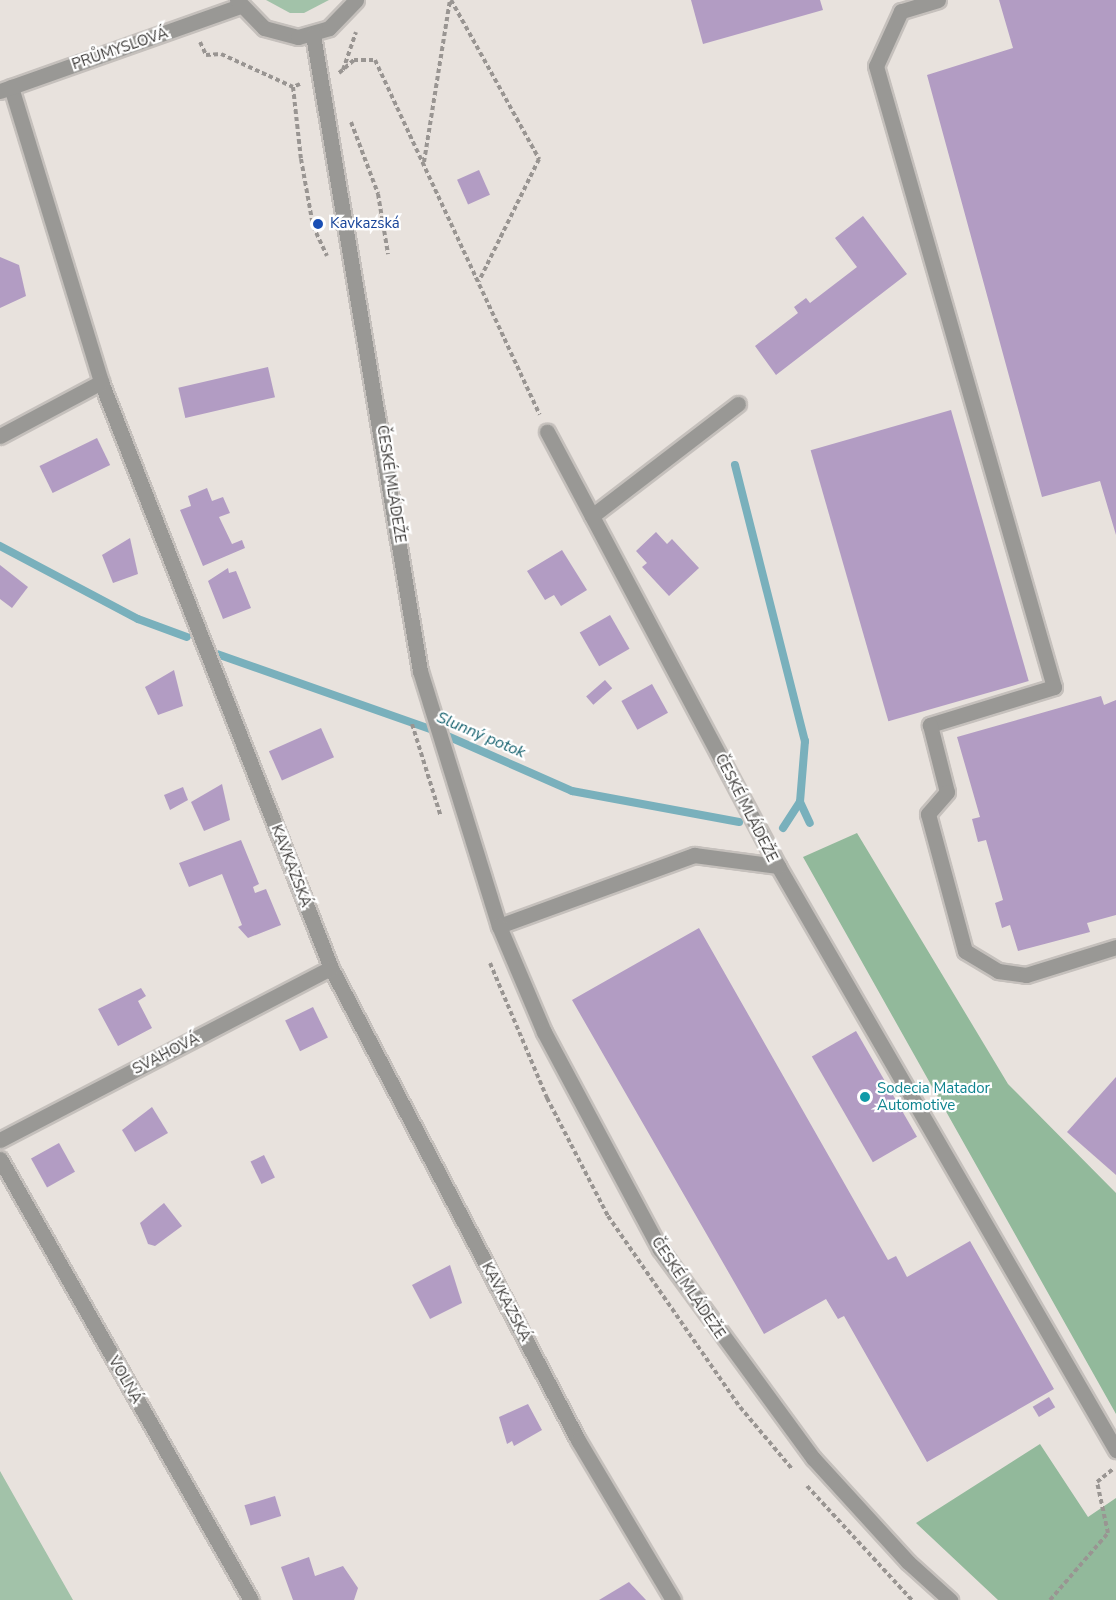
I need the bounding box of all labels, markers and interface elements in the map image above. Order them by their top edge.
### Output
street label: PRŮMYSLOVÁ [70,24,170,74]
place label: Kavkazská [330,215,400,233]
marker: Kavkazská [311,217,325,231]
street label: ČESKÉ MLÁDEŽE [373,424,409,544]
water label: Slunný potok [434,708,528,762]
street label: ČESKÉ MLÁDEŽE [711,751,781,865]
street label: KAVKAZSKÁ [267,822,315,910]
street label: SVAHOVÁ [130,1029,202,1079]
place label: Sodecia Matador Automotive [877,1079,990,1114]
marker: Sodecia Matador Automotive [858,1090,872,1104]
street label: ČESKÉ MLÁDEŽE [647,1234,729,1342]
street label: KAVKAZSKÁ [478,1259,534,1345]
street label: VOLNÁ [104,1353,146,1407]

